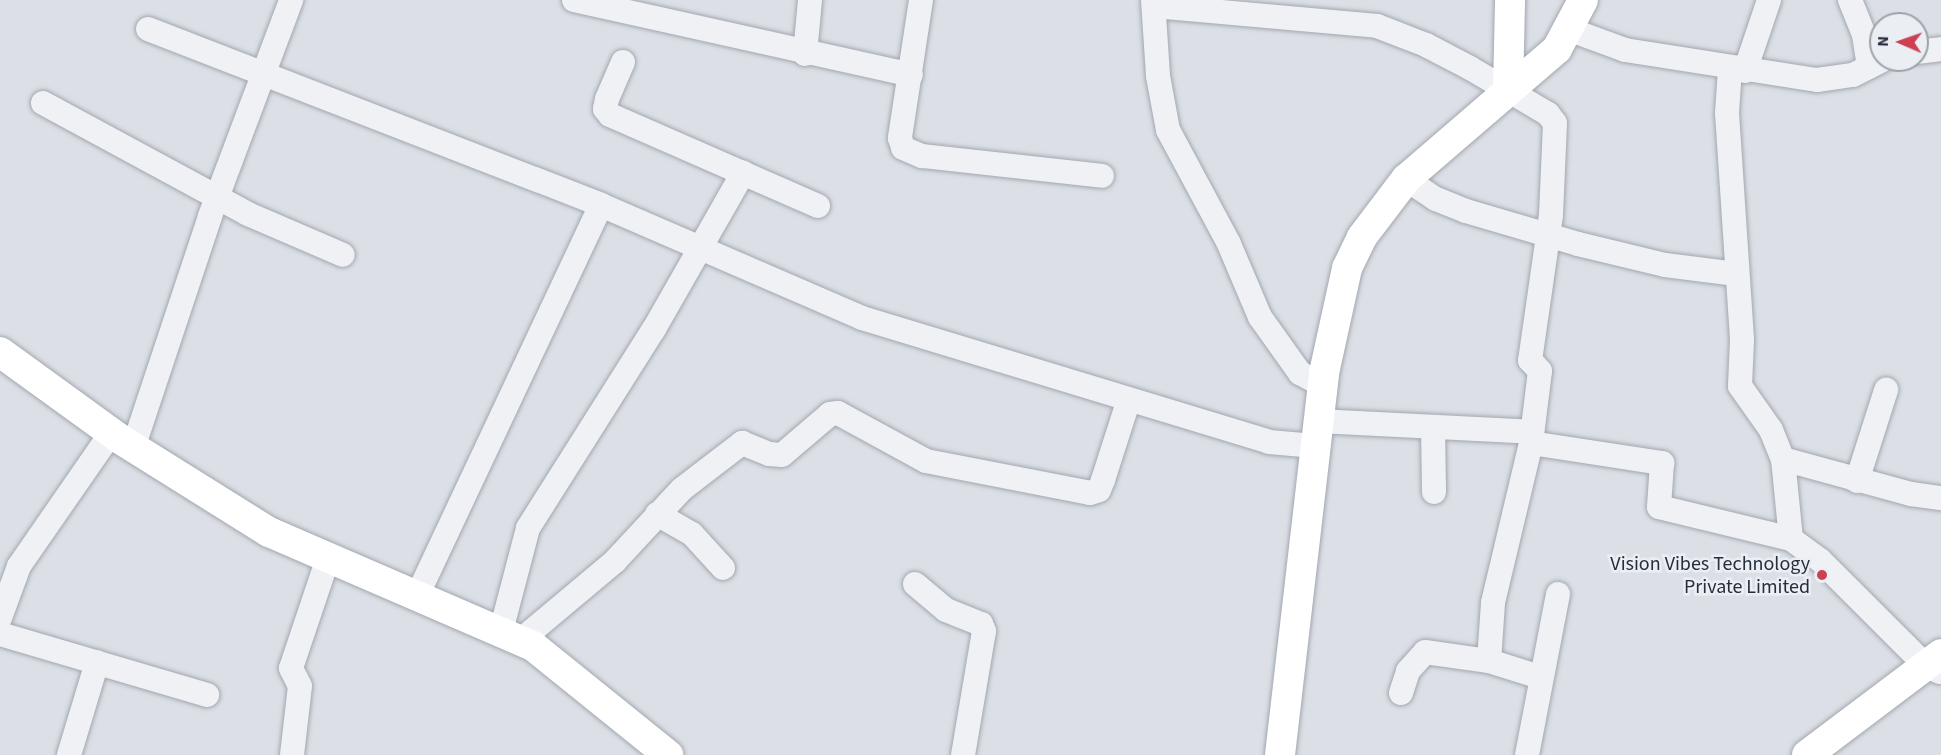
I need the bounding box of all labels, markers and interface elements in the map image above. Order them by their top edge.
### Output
north arrow [1869,12,1929,72]
text: N [1872,36,1894,47]
place label: Vision Vibes Technology Private Limited [1610,552,1810,599]
marker: Vision Vibes Technology Private Limited [1815,568,1829,582]

